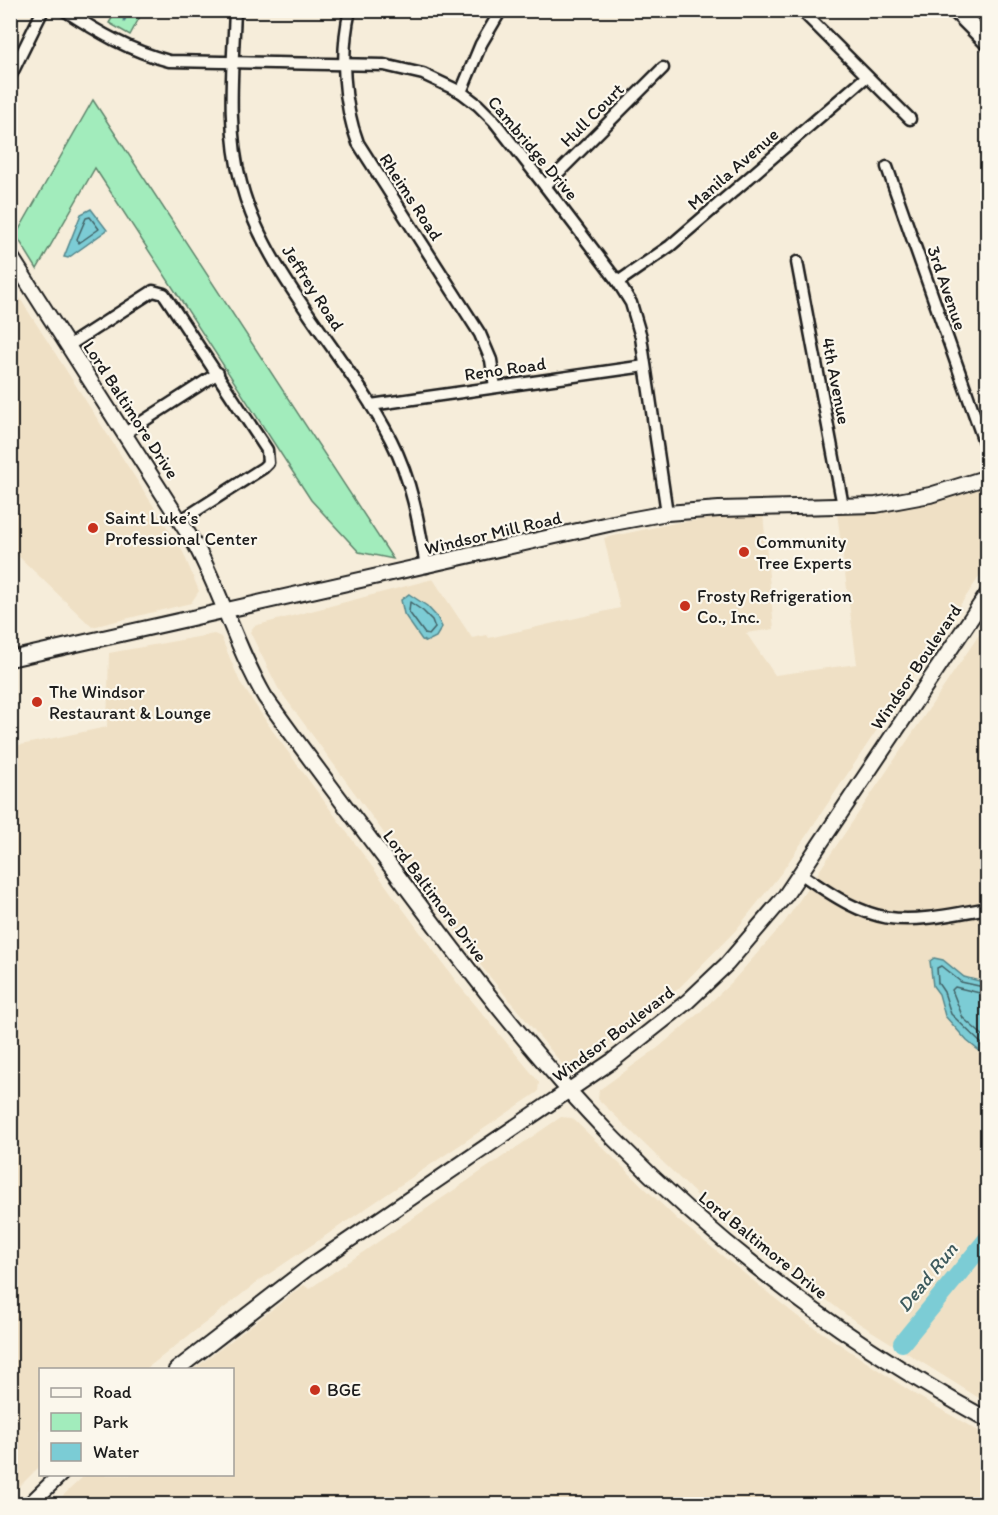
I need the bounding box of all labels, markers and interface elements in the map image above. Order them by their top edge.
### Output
street label: Hull Court [555,78,629,152]
street label: Cambridge Drive [483,91,583,205]
street label: Manila Avenue [683,123,783,215]
street label: Rheims Road [375,149,447,245]
street label: Jeffrey Road [277,241,349,335]
street label: 3rd Avenue [922,243,972,333]
street label: 4th Avenue [817,336,855,426]
street label: Lord Baltimore Drive [78,337,184,483]
street label: Reno Road [463,352,548,386]
street label: Windsor Mill Road [422,506,564,560]
place label: Saint Luke’s Professional Center [105,507,258,550]
marker: Saint Luke’s Professional Center [86,521,100,535]
place label: Community Tree Experts [756,531,852,574]
marker: Community Tree Experts [737,545,751,559]
place label: Frosty Refrigeration Co., Inc. [697,585,852,628]
marker: Frosty Refrigeration Co., Inc. [678,599,692,613]
street label: Windsor Boulevard [866,600,966,734]
place label: The Windsor Restaurant & Lounge [49,681,211,724]
marker: The Windsor Restaurant & Lounge [30,695,44,709]
street label: Lord Baltimore Drive [378,826,492,966]
street label: Windsor Boulevard [548,981,679,1087]
street label: Lord Baltimore Drive [694,1186,832,1304]
water label: Dead Run [892,1237,962,1317]
legend [39,1368,234,1476]
place label: BGE [327,1379,361,1401]
text: Road [93,1381,132,1403]
marker: BGE [308,1383,322,1397]
text: Park [93,1411,128,1433]
text: Water [93,1441,139,1463]

